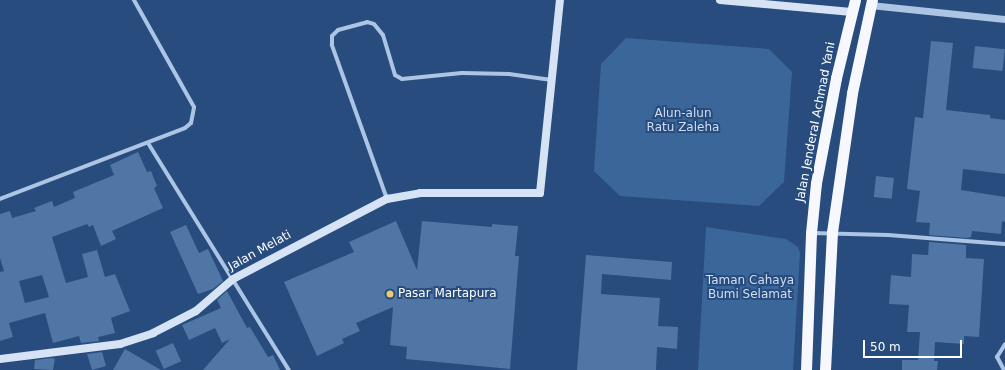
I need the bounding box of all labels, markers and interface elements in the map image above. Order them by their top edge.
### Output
street label: Jalan Jenderal Achmad Yani [793,41,839,203]
park label: Alun-alun Ratu Zaleha [647,107,719,135]
street label: Jalan Melati [226,228,294,274]
park label: Taman Cahaya Bumi Selamat [706,274,794,302]
place label: Pasar Martapura [398,287,497,301]
marker: Pasar Martapura [385,289,395,299]
scale bar [865,332,964,358]
text: 50 m [870,340,901,354]

